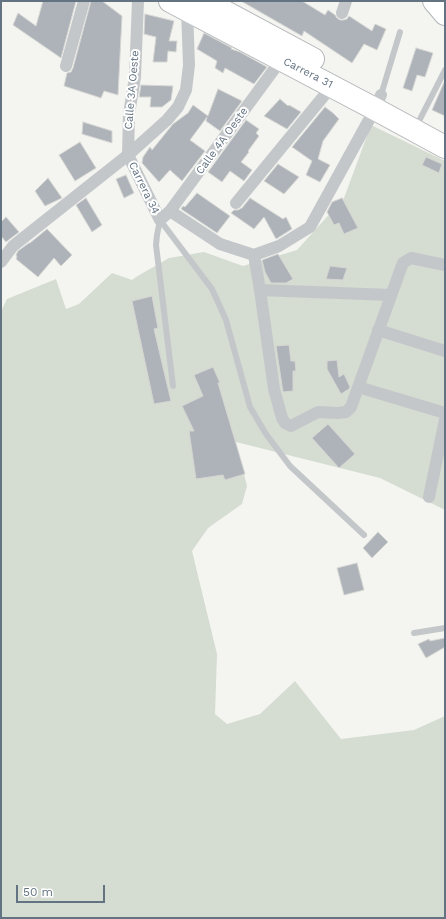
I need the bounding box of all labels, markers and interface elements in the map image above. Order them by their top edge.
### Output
street label: Calle 3A Oeste [122,50,142,130]
street label: Carrera 31 [281,55,335,91]
street label: Calle 4A Oeste [193,105,251,177]
street label: Carrera 34 [126,160,162,216]
scale bar [18,877,107,903]
text: 50 m [23,885,53,899]

